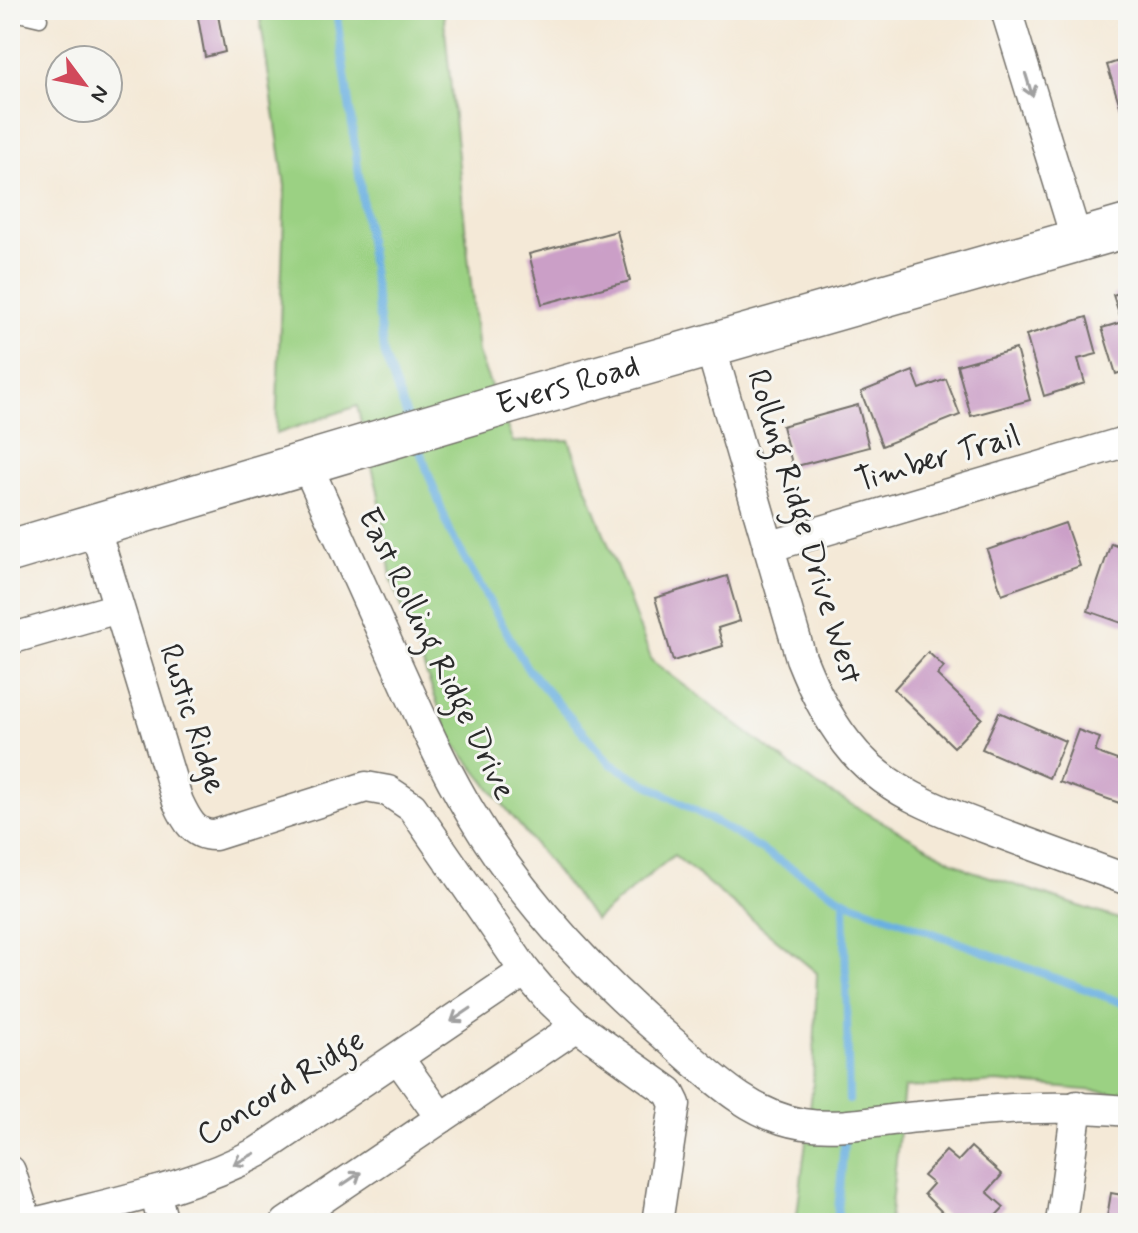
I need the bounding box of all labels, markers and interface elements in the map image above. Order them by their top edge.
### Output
north arrow [44,44,124,124]
one-way arrow [1022,71,1037,97]
text: N [84,80,115,107]
street label: Evers Road [492,346,644,426]
street label: Rolling Ridge Drive West [733,365,872,690]
street label: Timber Trail [851,415,1025,503]
street label: East Rolling Ridge Drive [344,501,525,808]
street label: Rustic Ridge [148,639,236,799]
one-way arrow [450,1007,472,1023]
street label: Concord Ridge [189,1020,375,1159]
one-way arrow [233,1152,257,1168]
one-way arrow [339,1171,361,1187]

